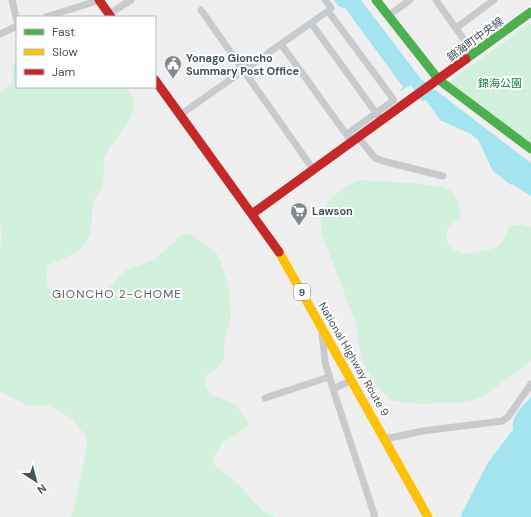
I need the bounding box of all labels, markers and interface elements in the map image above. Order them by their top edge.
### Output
street label: 錦海町中央線 [444,14,506,64]
legend [16,16,156,88]
text: Fast [52,24,75,40]
text: Slow [52,44,78,60]
place label: Yonago Gioncho Summary Post Office [186,51,300,78]
public building icon: Yonago Gioncho Summary Post Office [163,54,183,79]
text: Jam [52,64,75,80]
park label: 錦海公園 [478,76,522,90]
supermarket icon: Lawson [289,201,309,226]
place label: Lawson [312,204,353,218]
road number: 9 [294,284,310,300]
district label: GIONCHO 2-CHOME [52,286,182,302]
street label: National Highway Route 9 [316,299,392,419]
north arrow [16,461,56,501]
text: N [35,481,49,497]

